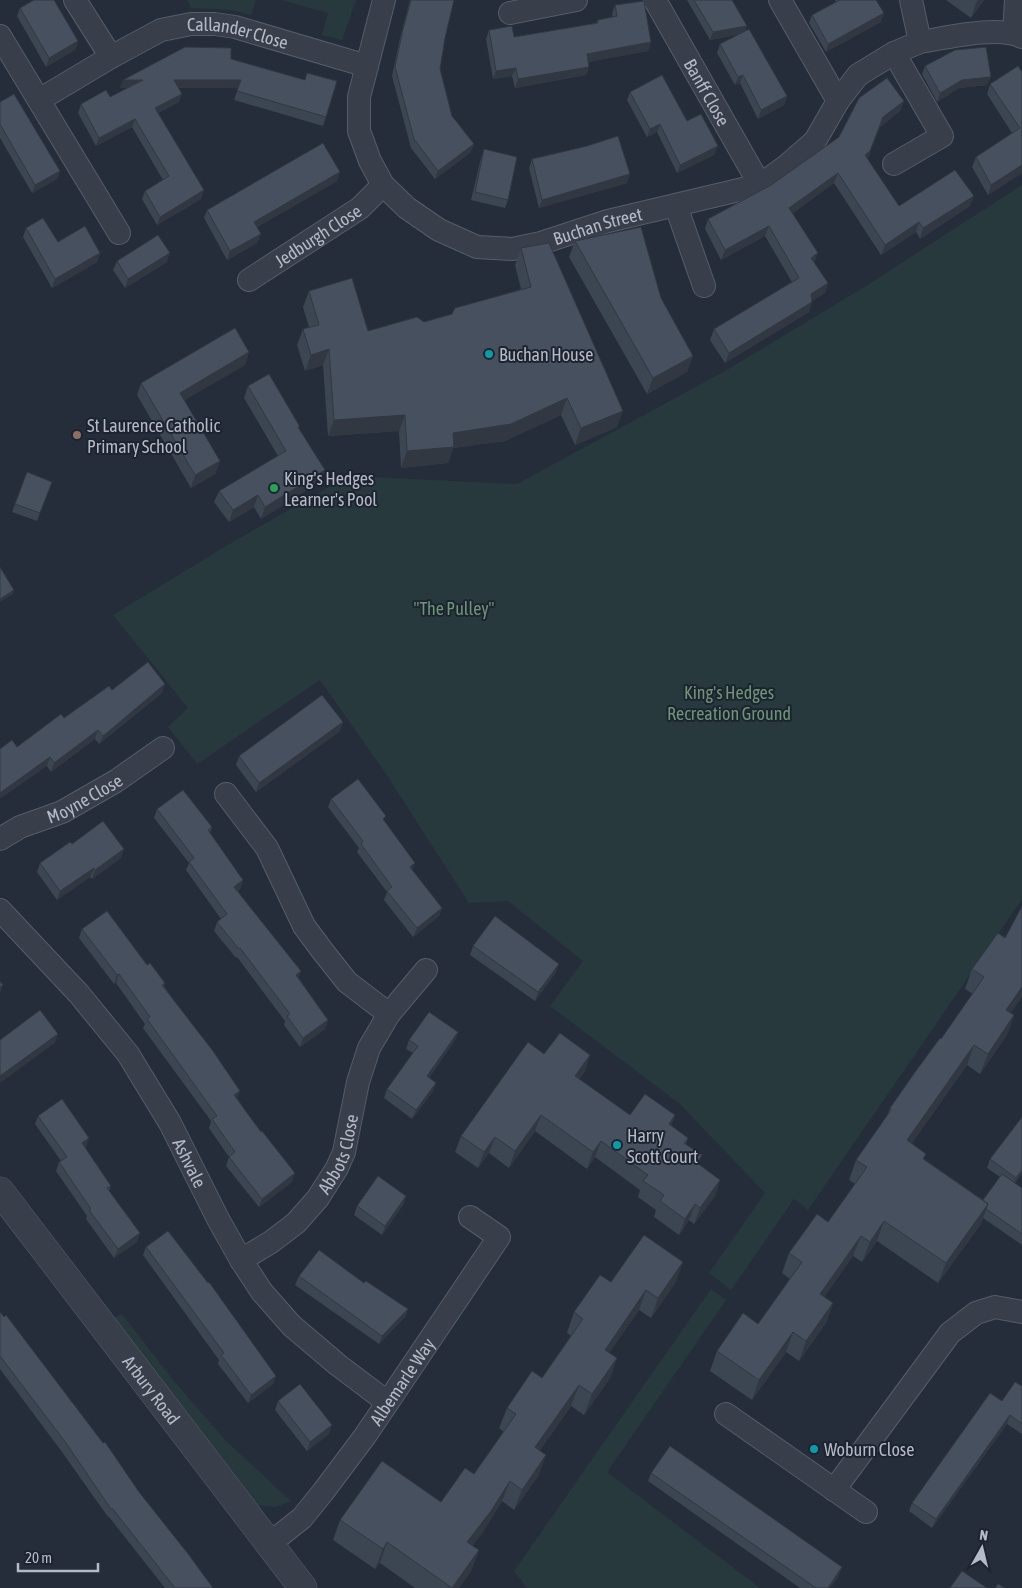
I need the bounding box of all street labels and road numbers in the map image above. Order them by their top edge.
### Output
street label: Callander Close [187,13,291,53]
street label: Banff Close [680,55,735,129]
street label: Jedburgh Close [271,200,365,271]
street label: Buchan Street [550,203,644,249]
street label: Moyne Close [44,769,126,827]
street label: Abbots Close [313,1112,362,1197]
street label: Ashvale [169,1135,211,1191]
street label: Albemarle Way [365,1334,439,1429]
street label: Arbury Road [119,1351,185,1428]

